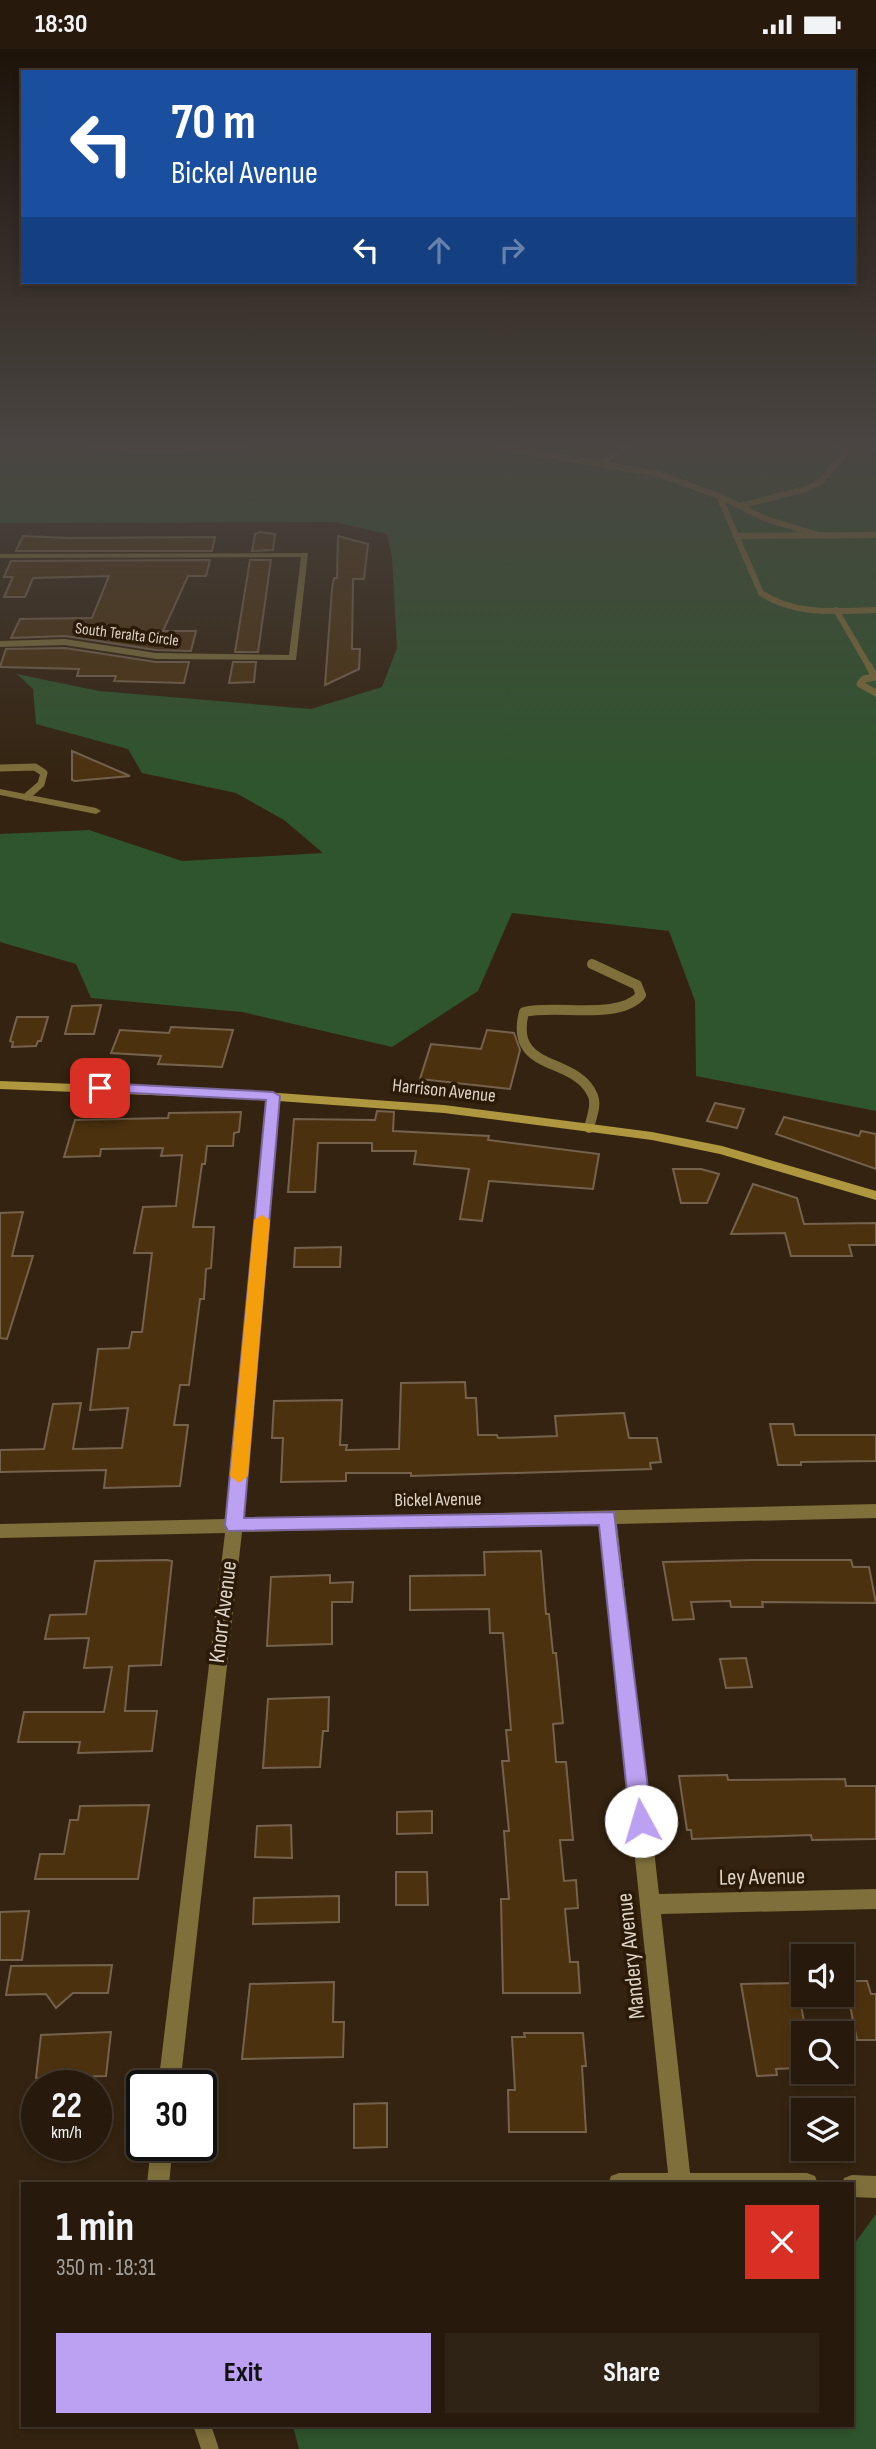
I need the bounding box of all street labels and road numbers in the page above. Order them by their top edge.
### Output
street label: South Teralta Circle [74,619,180,651]
street label: Harrison Avenue [391,1074,497,1108]
street label: Bickel Avenue [394,1488,482,1512]
street label: Knorr Avenue [203,1559,243,1665]
street label: Ley Avenue [719,1862,805,1892]
street label: Mandery Avenue [610,1892,652,2020]

